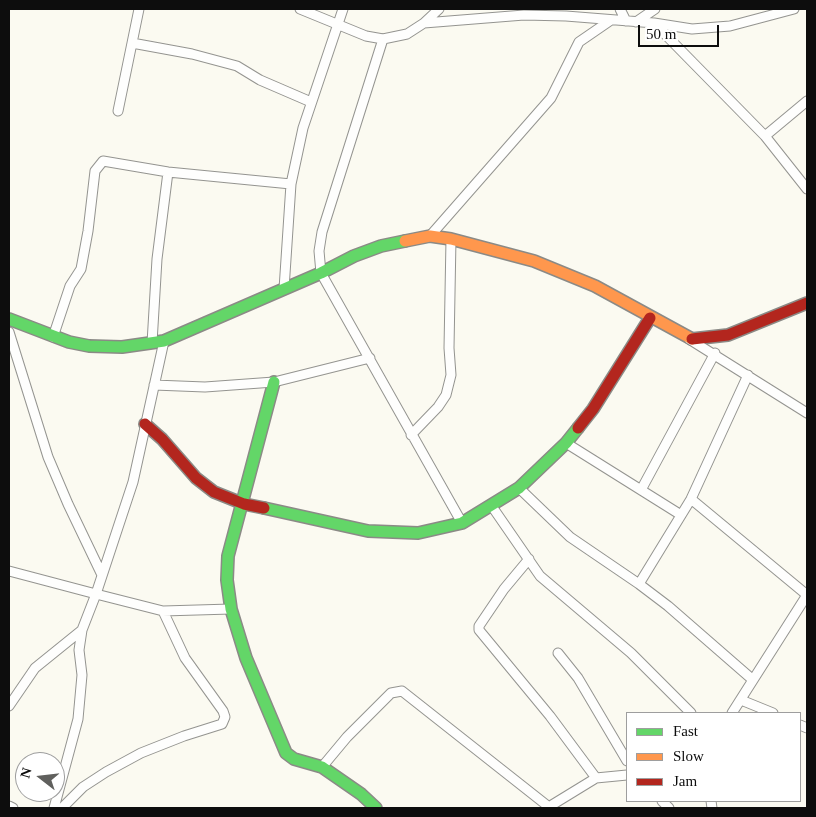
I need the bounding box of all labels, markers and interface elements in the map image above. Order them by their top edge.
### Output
scale bar [641,15,722,47]
text: 50 m [646,26,676,42]
legend [626,712,801,802]
text: Fast [673,723,698,739]
text: Slow [673,748,704,764]
north arrow [15,752,65,802]
text: N [17,766,35,780]
text: Jam [673,773,697,789]

